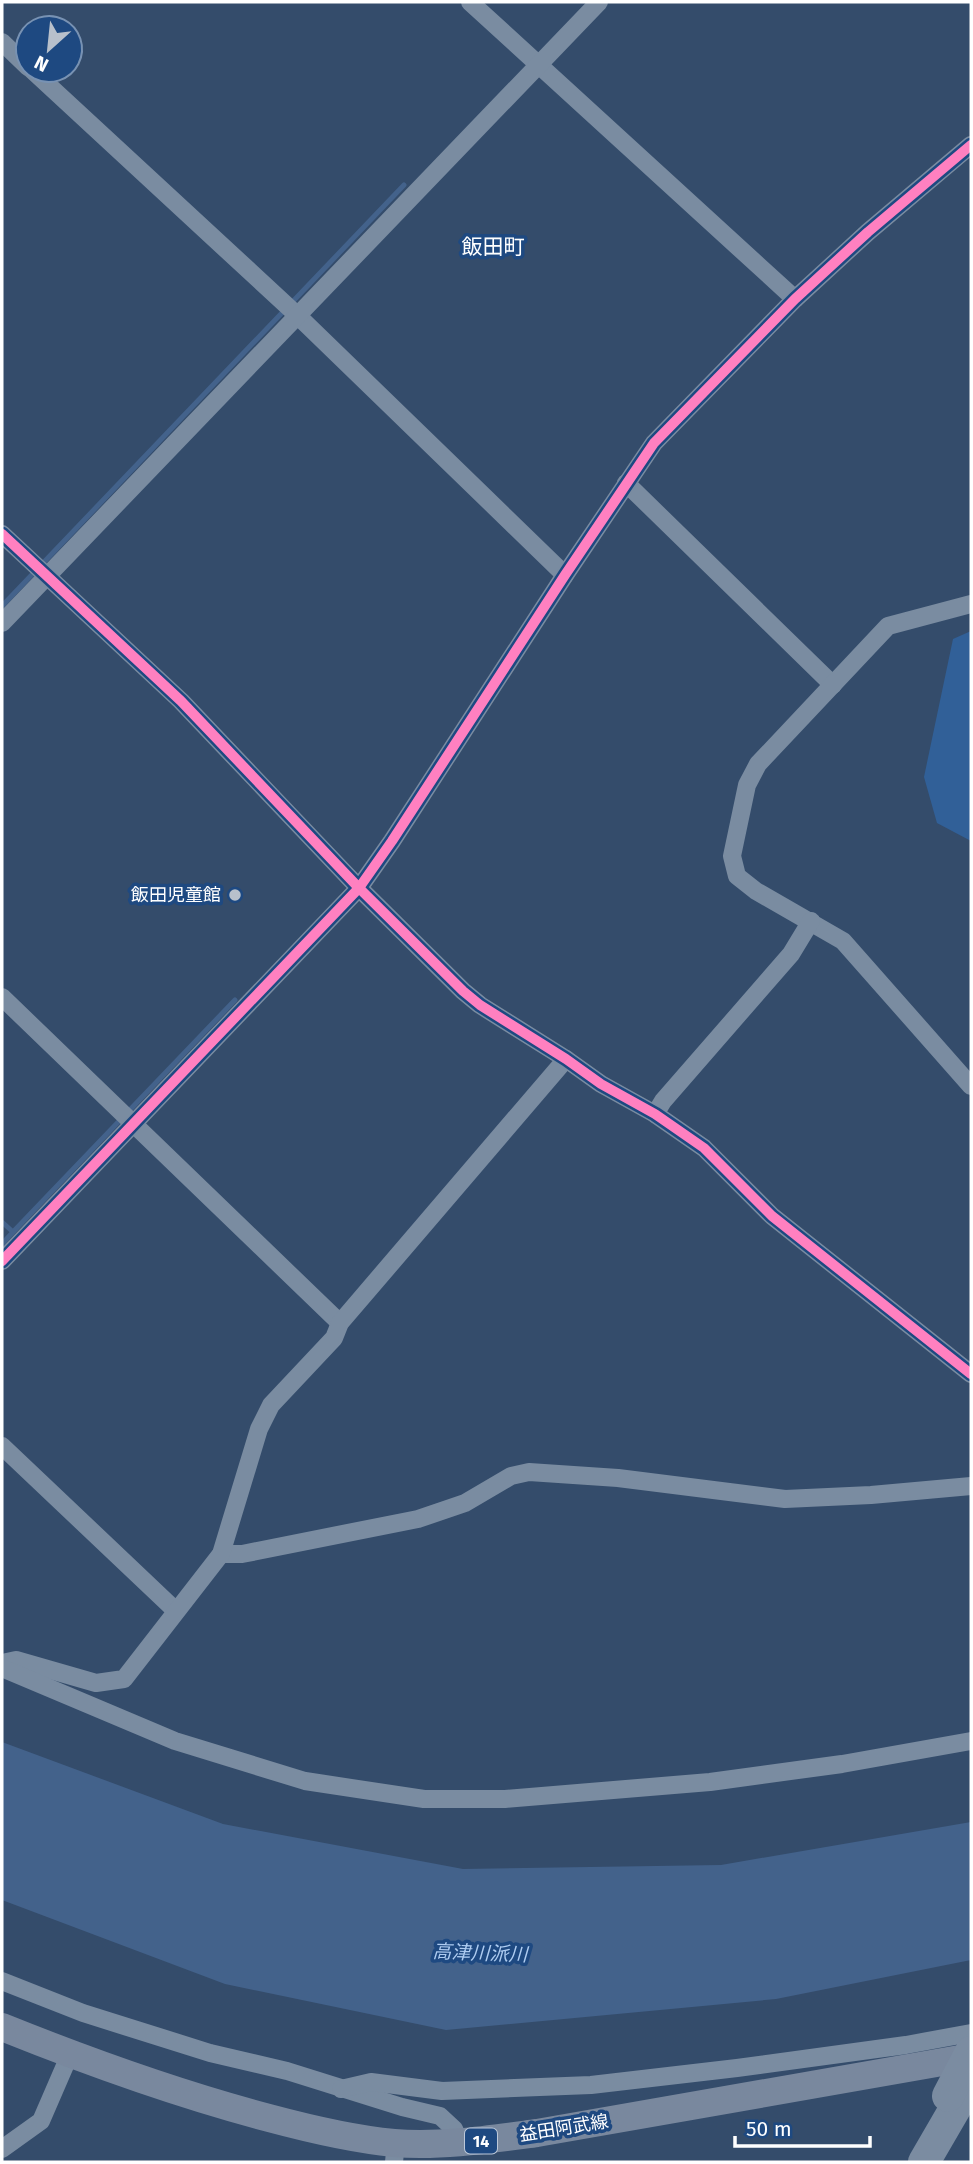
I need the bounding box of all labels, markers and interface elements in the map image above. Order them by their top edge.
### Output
north arrow [14,14,84,84]
text: N [31,51,52,77]
district label: 飯田町 [462,234,525,260]
place label: 飯田児童館 [131,884,221,906]
marker: 飯田児童館 [227,887,243,903]
water label: 高津川派川 [432,1940,530,1966]
scale bar [735,2104,870,2148]
street label: 益田阿武線 [518,2110,610,2146]
text: 50 m [746,2116,792,2142]
road number: 14 [465,2128,497,2154]

